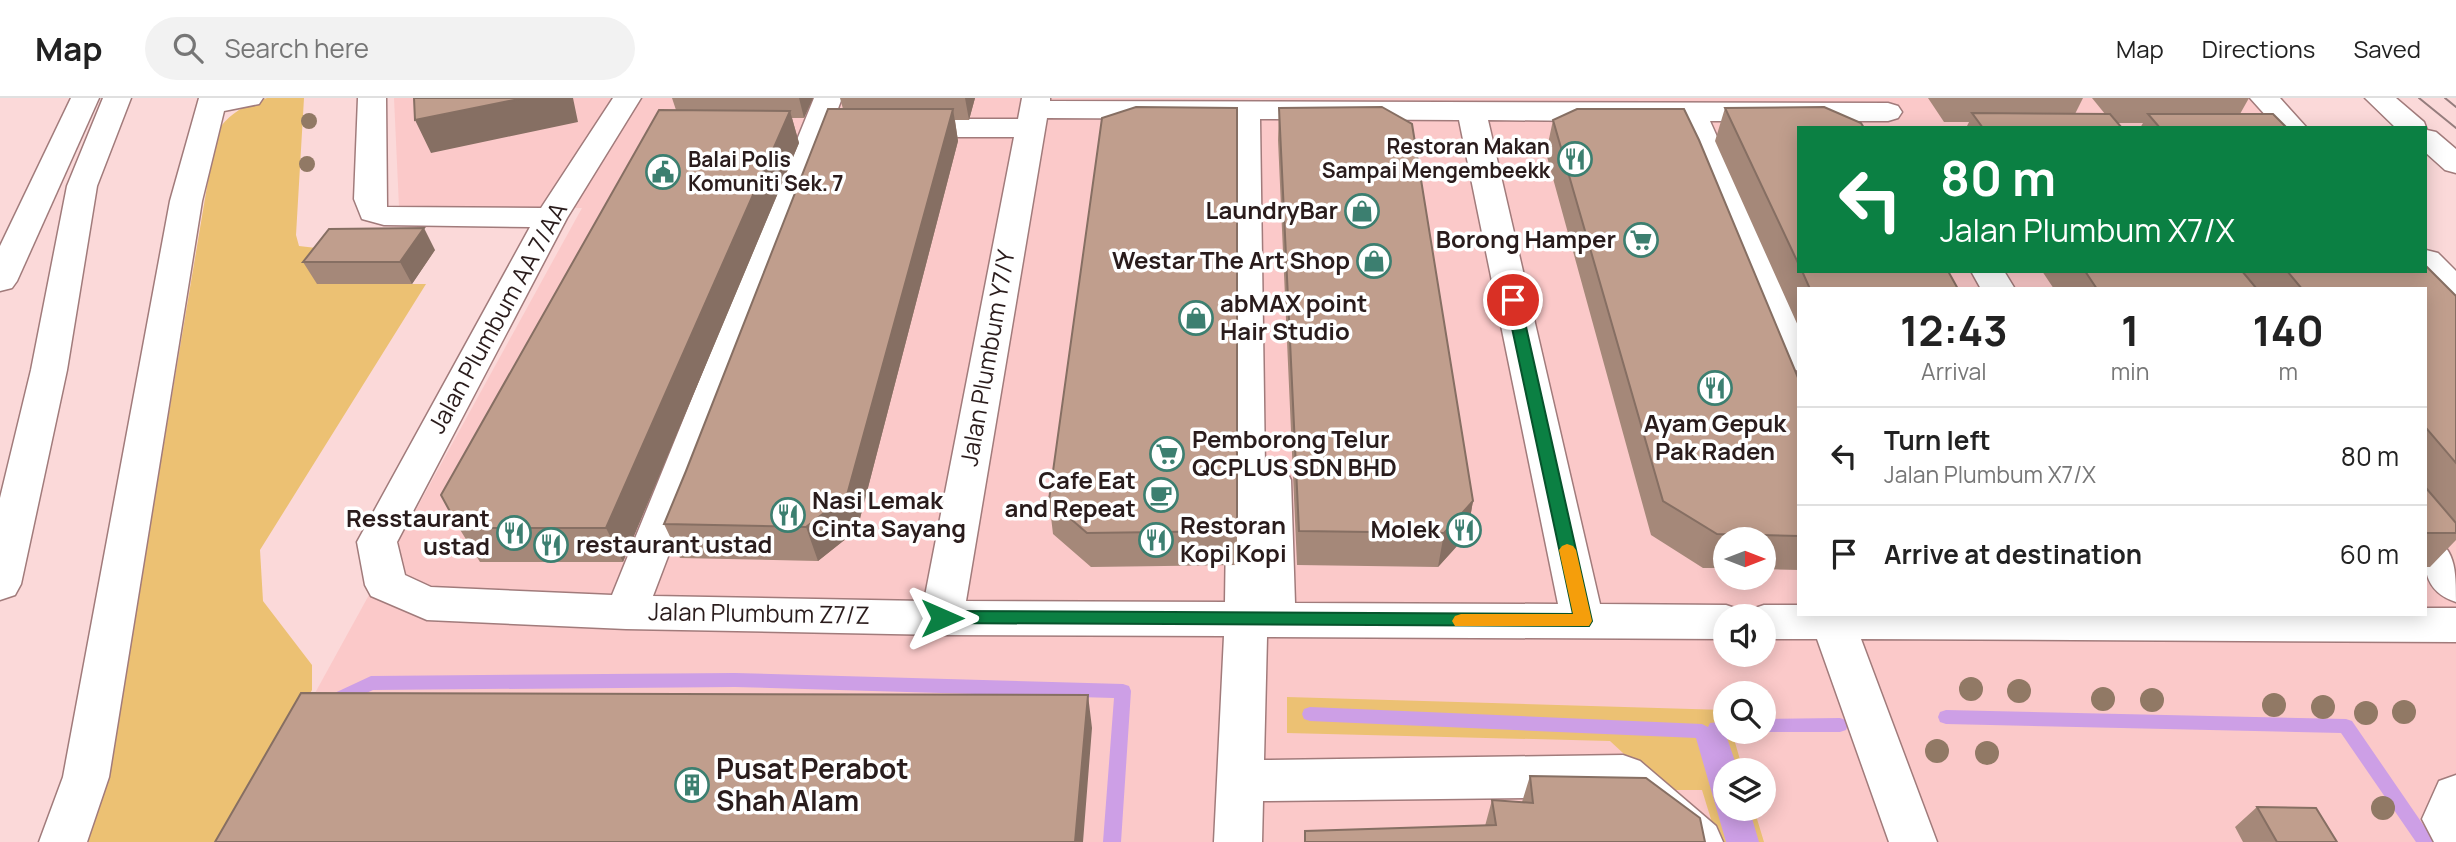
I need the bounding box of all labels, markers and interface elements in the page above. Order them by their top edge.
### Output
search box [145,17,635,80]
text: Map [35,26,103,71]
icon: search [169,29,207,67]
text: Search here [225,30,369,66]
text: Map [2116,32,2164,65]
text: Directions [2202,32,2315,65]
text: Saved [2353,32,2421,65]
place label: Restoran Makan Sampai Mengembeekk [1322,132,1551,184]
restaurant icon: Restoran Makan Sampai Mengembeekk [1556,140,1594,178]
text: 80 m [1940,144,2056,211]
place label: Balai Polis Komuniti Sek. 7 [688,145,843,197]
public building icon: Balai Polis Komuniti Sek. 7 [644,153,682,191]
icon: left [1825,154,1916,245]
shop icon: LaundryBar [1343,192,1381,230]
place label: LaundryBar [1206,193,1338,226]
street label: Jalan Plumbum AA 7/AA [419,196,574,439]
text: Jalan Plumbum X7/X [1940,208,2235,252]
supermarket icon: Borong Hamper [1622,221,1660,259]
place label: Borong Hamper [1436,222,1616,255]
shop icon: Westar The Art Shop [1355,242,1393,280]
place label: Westar The Art Shop [1112,243,1350,276]
street label: Jalan Plumbum Y7/Y [951,246,1022,468]
pin [1483,270,1543,330]
icon: arrive [1494,281,1532,319]
place label: abMAX point Hair Studio [1220,286,1368,347]
shop icon: abMAX point Hair Studio [1177,299,1215,337]
text: 12:43 [1900,301,2008,359]
text: 1 [2121,301,2139,359]
text: 140 [2252,301,2324,359]
text: Arrival [1921,355,1987,387]
text: min [2111,355,2149,387]
text: m [2278,355,2298,387]
restaurant icon: Ayam Gepuk Pak Raden [1696,369,1734,407]
place label: Ayam Gepuk Pak Raden [1644,406,1787,467]
place label: Pemborong Telur QCPLUS SDN BHD [1192,422,1397,483]
text: Turn left [1884,422,1991,458]
supermarket icon: Pemborong Telur QCPLUS SDN BHD [1148,435,1186,473]
icon: left [1825,437,1863,475]
text: 80 m [2341,438,2399,474]
text: Jalan Plumbum X7/X [1884,458,2096,490]
place label: Cafe Eat and Repeat [1005,463,1136,524]
cafe icon: Cafe Eat and Repeat [1142,476,1180,514]
place label: Nasi Lemak Cinta Sayang [812,483,966,544]
restaurant icon: Nasi Lemak Cinta Sayang [769,496,807,534]
place label: Resstaurant ustad [346,501,490,562]
place label: Restoran Kopi Kopi [1180,508,1287,569]
restaurant icon: Molek [1445,511,1483,549]
place label: Molek [1371,512,1441,545]
restaurant icon: Resstaurant ustad [495,514,533,552]
restaurant icon: Restoran Kopi Kopi [1137,521,1175,559]
restaurant icon: restaurant ustad [532,526,570,564]
place label: restaurant ustad [576,527,772,560]
north arrow [1713,527,1776,590]
map controls [1713,527,1776,821]
icon: arrive [1825,535,1863,573]
text: Arrive at destination [1884,536,2142,572]
text: 60 m [2340,536,2399,572]
position arrow [905,581,979,655]
street label: Jalan Plumbum Z7/Z [648,594,870,631]
button: sound [1713,604,1776,667]
button: search [1713,681,1776,744]
place label: Pusat Perabot Shah Alam [716,749,909,819]
button: layers [1713,758,1776,821]
building icon: Pusat Perabot Shah Alam [673,766,711,804]

